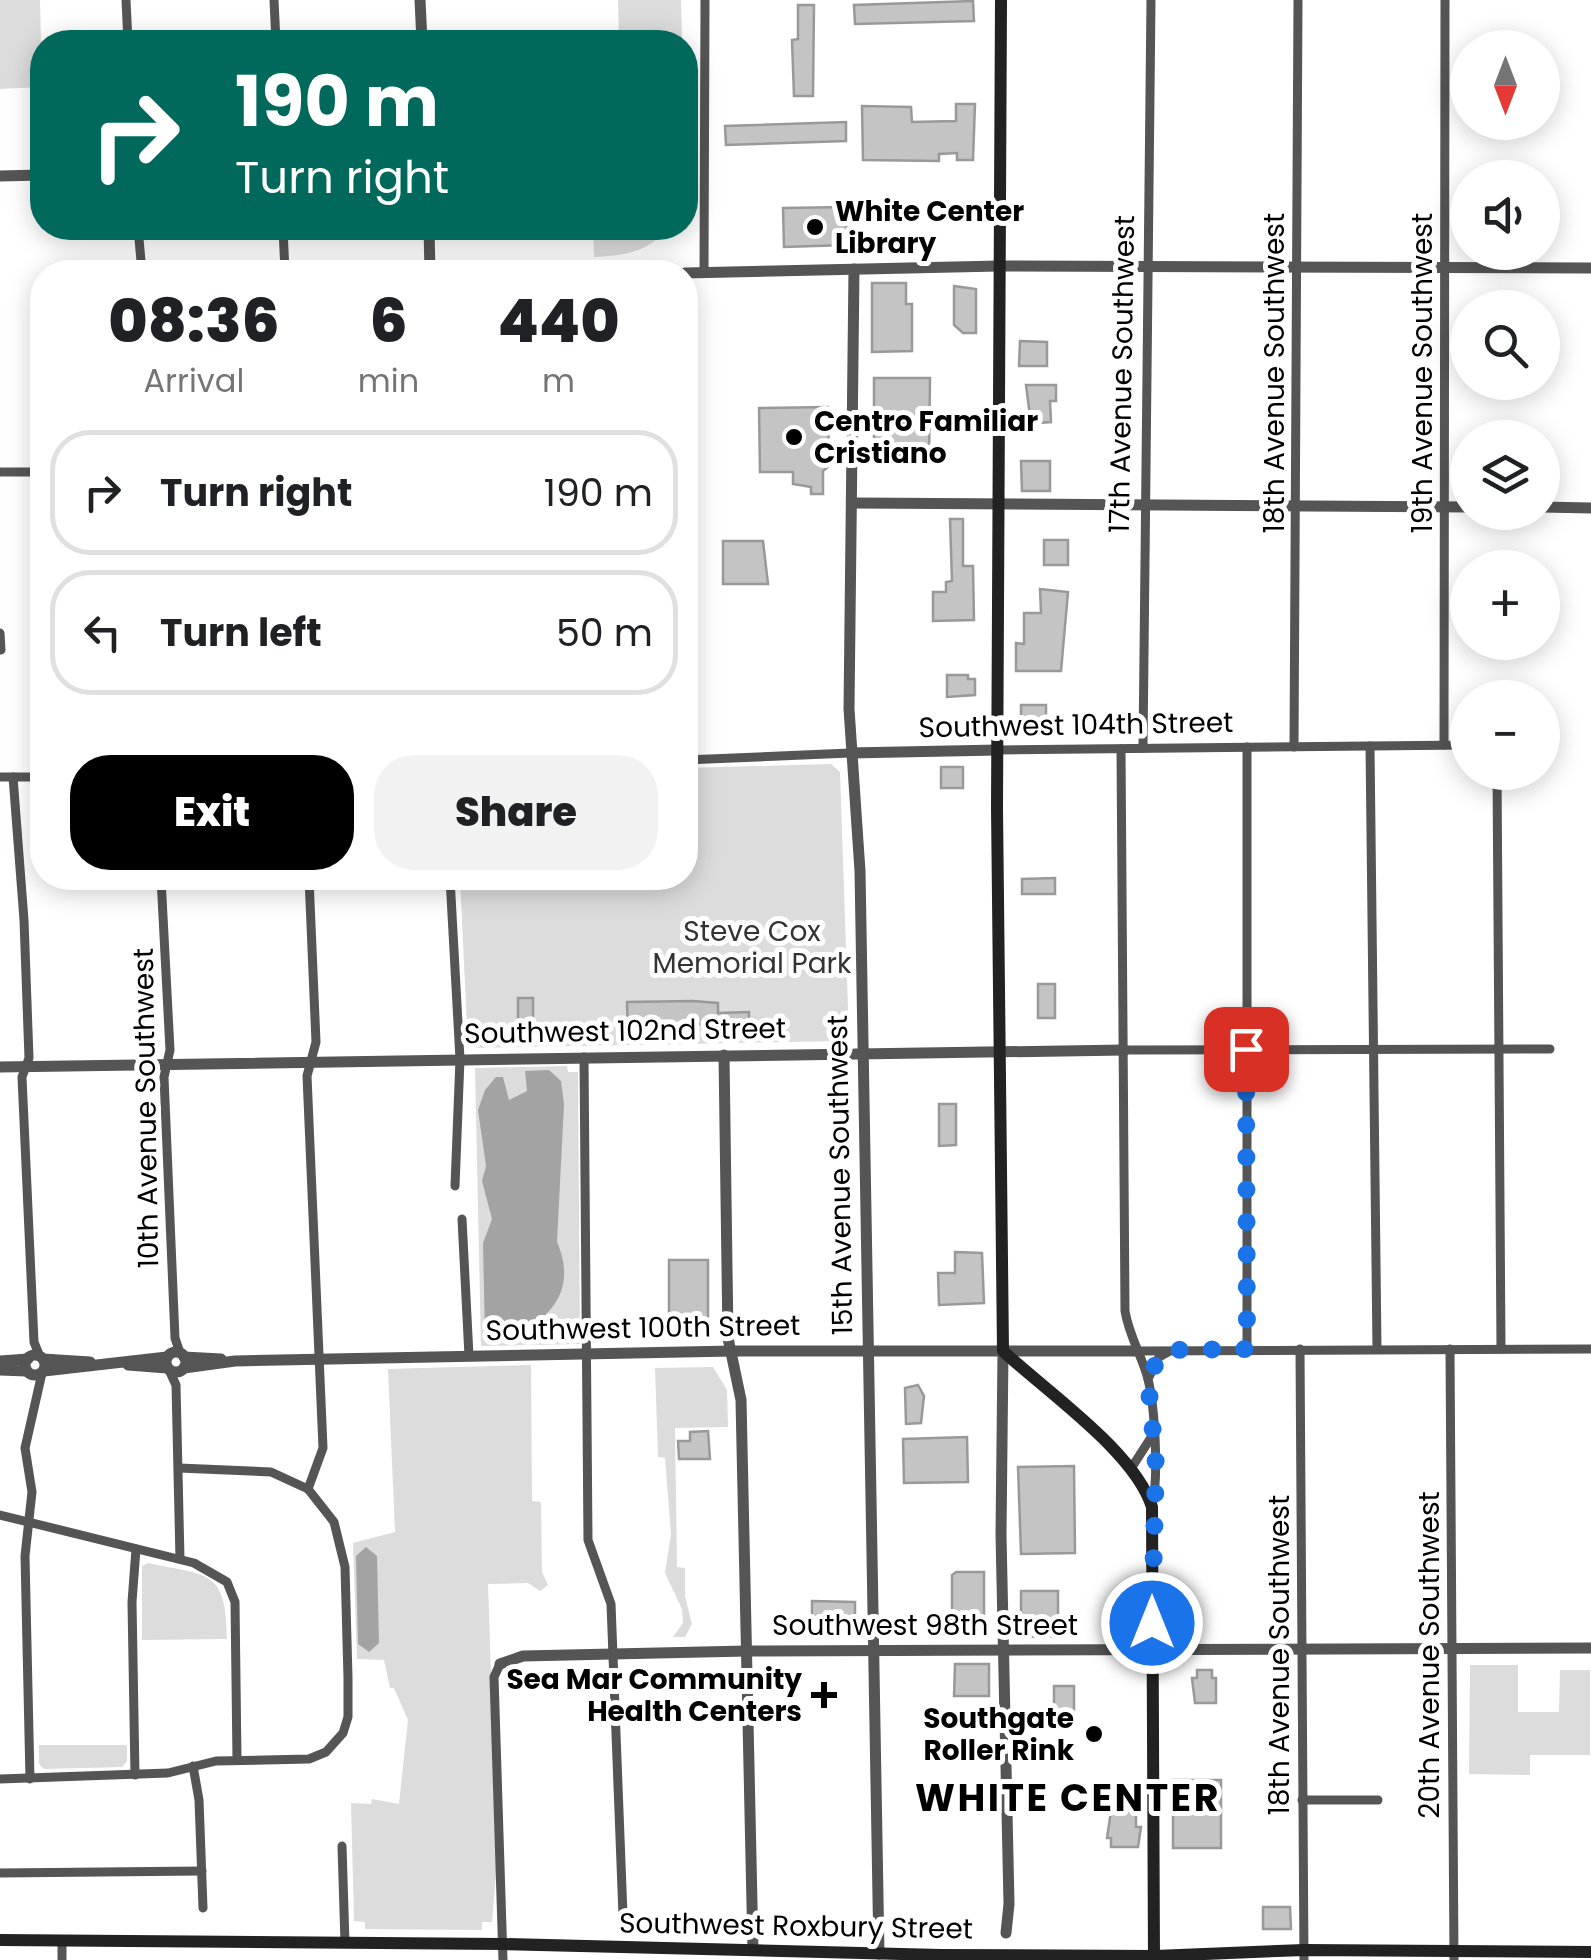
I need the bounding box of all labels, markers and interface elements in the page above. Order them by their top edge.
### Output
north arrow [1450,30,1560,140]
map controls [1450,30,1560,790]
text: 190 m [235,52,439,151]
icon: right [70,70,200,200]
text: Turn right [235,146,449,209]
button: sound [1450,160,1560,270]
place label: White Center Library [835,192,1024,263]
street label: 18th Avenue Southwest [1255,213,1294,533]
street label: 19th Avenue Southwest [1403,213,1442,533]
street label: 17th Avenue Southwest [1100,215,1144,533]
marker: White Center Library [804,216,826,238]
text: 08:36 [108,279,280,363]
text: 6 [369,279,408,363]
text: 440 [497,279,620,363]
button: search [1450,290,1560,400]
text: Arrival [144,358,244,403]
text: min [358,358,419,403]
text: m [542,358,575,403]
place label: Centro Familiar Cristiano [814,402,1038,473]
button: layers [1450,420,1560,530]
marker: Centro Familiar Cristiano [783,426,805,448]
icon: right [75,465,130,520]
text: Turn right [160,466,352,519]
text: 190 m [544,466,653,519]
button: + [1450,550,1560,660]
icon: left [75,605,130,660]
text: Turn left [160,606,322,659]
text: 50 m [556,606,653,659]
button: − [1450,680,1560,790]
street label: Southwest 104th Street [918,703,1234,747]
button: Exit [70,755,354,870]
button: Share [374,755,658,870]
park label: Steve Cox Memorial Park [653,912,852,983]
street label: 10th Avenue Southwest [124,948,168,1268]
pin [1204,1007,1289,1092]
street label: Southwest 102nd Street [464,1009,786,1053]
street label: 15th Avenue Southwest [818,1015,862,1335]
icon: arrive [1219,1022,1274,1077]
street label: Southwest 100th Street [485,1306,801,1350]
street label: 20th Avenue Southwest [1410,1491,1449,1819]
street label: 18th Avenue Southwest [1260,1495,1299,1815]
position arrow [1100,1571,1204,1675]
street label: Southwest 98th Street [772,1606,1078,1645]
place label: Sea Mar Community Health Centers [506,1660,802,1731]
marker: Sea Mar Community Health Centers [811,1682,837,1708]
place label: Southgate Roller Rink [923,1699,1075,1770]
marker: Southgate Roller Rink [1083,1723,1105,1745]
district label: WHITE CENTER [915,1771,1221,1824]
street label: Southwest Roxbury Street [619,1903,973,1949]

